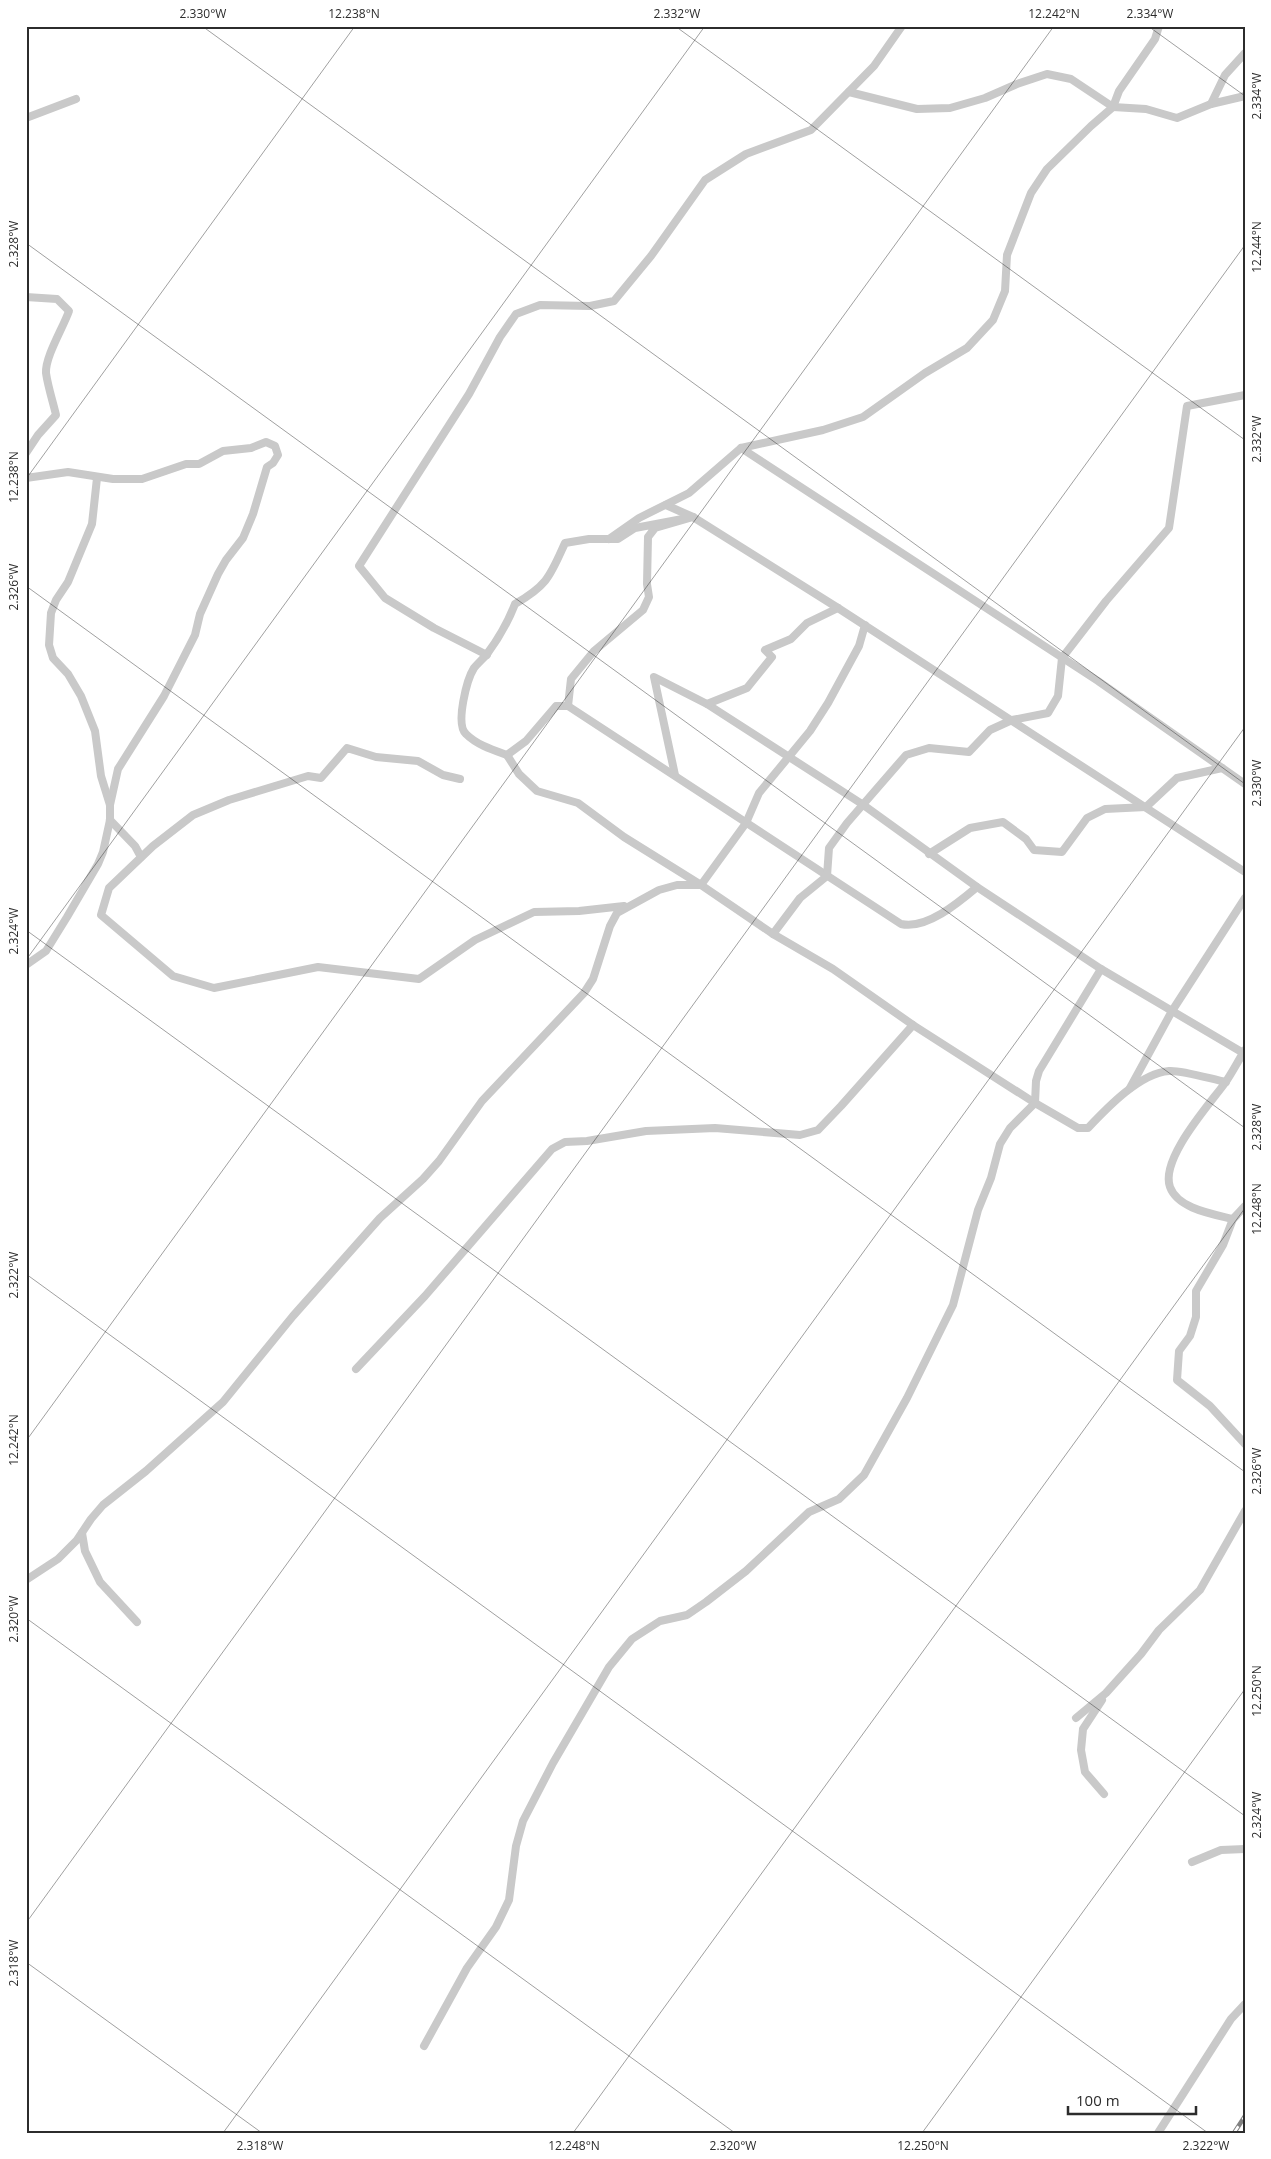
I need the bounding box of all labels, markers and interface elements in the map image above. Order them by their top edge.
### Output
text: 2.330°W [180,5,226,22]
text: 12.238°N [328,5,380,22]
text: 2.332°W [654,5,700,22]
text: 12.242°N [1028,5,1080,22]
text: 2.334°W [1127,5,1173,22]
text: 2.334°W [1248,73,1265,119]
text: 2.328°W [5,221,22,267]
text: 12.244°N [1248,221,1265,273]
text: 2.332°W [1248,416,1265,462]
text: 12.238°N [5,451,22,503]
text: 2.326°W [5,564,22,610]
text: 2.330°W [1248,760,1265,806]
text: 2.324°W [5,908,22,954]
text: 2.328°W [1248,1104,1265,1150]
text: 12.248°N [1248,1183,1265,1235]
text: 2.322°W [5,1252,22,1298]
text: 12.242°N [5,1414,22,1466]
text: 2.326°W [1248,1448,1265,1494]
text: 2.320°W [5,1596,22,1642]
text: 12.250°N [1248,1665,1265,1717]
text: 2.324°W [1248,1792,1265,1838]
text: 2.318°W [5,1940,22,1986]
scale bar [1068,2084,1196,2116]
text: 100 m [1076,2090,1120,2110]
text: 2.318°W [237,2137,283,2154]
text: 12.248°N [548,2137,600,2154]
text: 2.320°W [710,2137,756,2154]
text: 12.250°N [897,2137,949,2154]
text: 2.322°W [1183,2137,1229,2154]

